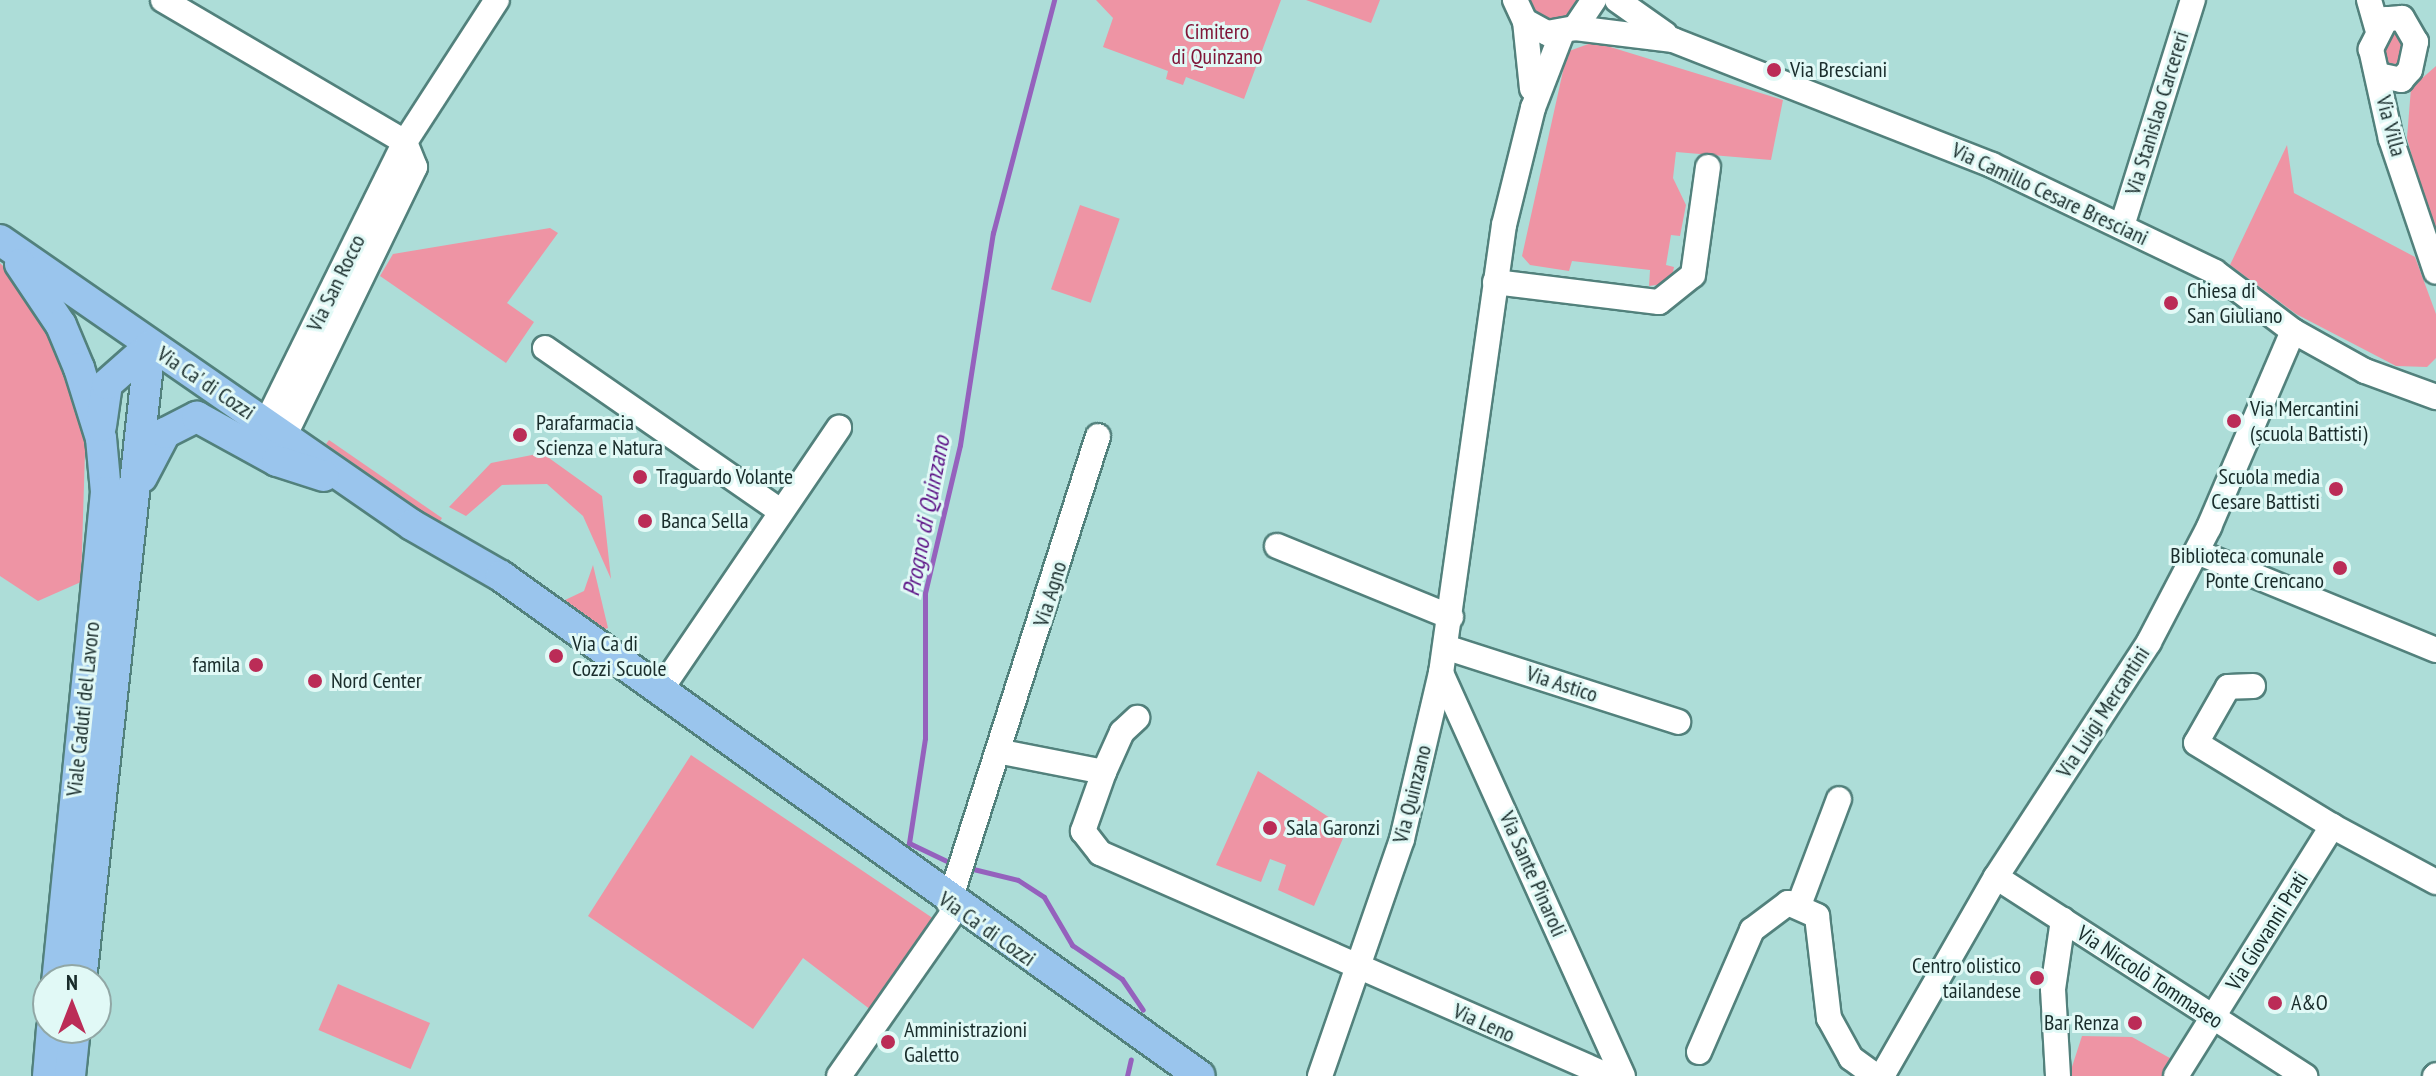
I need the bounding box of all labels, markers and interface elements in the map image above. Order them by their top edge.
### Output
park label: Cimitero di Quinzano [1172,18,1262,70]
street label: Via Stanislao Carcereri [2120,28,2194,198]
place label: Via Bresciani [1790,57,1887,83]
marker: Via Bresciani [1765,61,1783,79]
street label: Via Villa [2370,92,2412,160]
street label: Via Camillo Cesare Bresciani [1948,137,2152,251]
street label: Via San Rocco [301,230,371,336]
place label: Chiesa di San Giuliano [2187,277,2283,328]
marker: Chiesa di San Giuliano [2162,294,2180,312]
street label: Via Ca' di Cozzi [151,340,261,426]
place label: Via Mercantini (scuola Battisti) [2250,395,2367,446]
place label: Parafarmacia Scienza e Natura [536,409,663,460]
marker: Via Mercantini (scuola Battisti) [2225,412,2243,430]
marker: Parafarmacia Scienza e Natura [511,426,529,444]
water label: Progno di Quinzano [896,433,956,599]
place label: Scuola media Cesare Battisti [2211,463,2320,514]
place label: Traguardo Volante [656,464,794,490]
marker: Traguardo Volante [631,468,649,486]
marker: Scuola media Cesare Battisti [2327,480,2345,498]
place label: Banca Sella [661,508,749,534]
marker: Banca Sella [636,512,654,530]
place label: Biblioteca comunale Ponte Crencano [2170,542,2324,594]
street label: Via Agno [1028,558,1072,630]
marker: Biblioteca comunale Ponte Crencano [2331,559,2349,577]
street label: Viale Caduti del Lavoro [61,620,105,798]
place label: Via Ca di Cozzi Scuole [572,630,666,682]
street label: Via Luigi Mercantini [2051,641,2155,783]
marker: Via Ca di Cozzi Scuole [547,647,565,665]
place label: famila [193,652,240,678]
marker: famila [247,656,265,674]
street label: Via Astico [1523,660,1601,708]
place label: Nord Center [331,668,422,694]
marker: Nord Center [306,672,324,690]
street label: Via Quinzano [1387,742,1437,846]
street label: Via Sante Pinaroli [1494,807,1572,941]
place label: Sala Garonzi [1286,815,1380,841]
marker: Sala Garonzi [1261,819,1279,837]
street label: Via Giovanni Prati [2220,867,2314,995]
street label: Via Ca' di Cozzi [933,886,1041,972]
street label: Via Niccolò Tommaseo [2072,920,2228,1034]
place label: Centro olistico tailandese [1912,952,2021,1004]
north arrow [32,964,112,1044]
text: N [66,968,78,996]
marker: Centro olistico tailandese [2028,969,2046,987]
place label: A&O [2291,990,2328,1016]
marker: A&O [2266,994,2284,1012]
street label: Via Leno [1449,998,1519,1048]
place label: Bar Renza [2044,1010,2119,1036]
marker: Bar Renza [2126,1014,2144,1032]
place label: Amministrazioni Galetto [904,1016,1027,1068]
marker: Amministrazioni Galetto [879,1033,897,1051]

